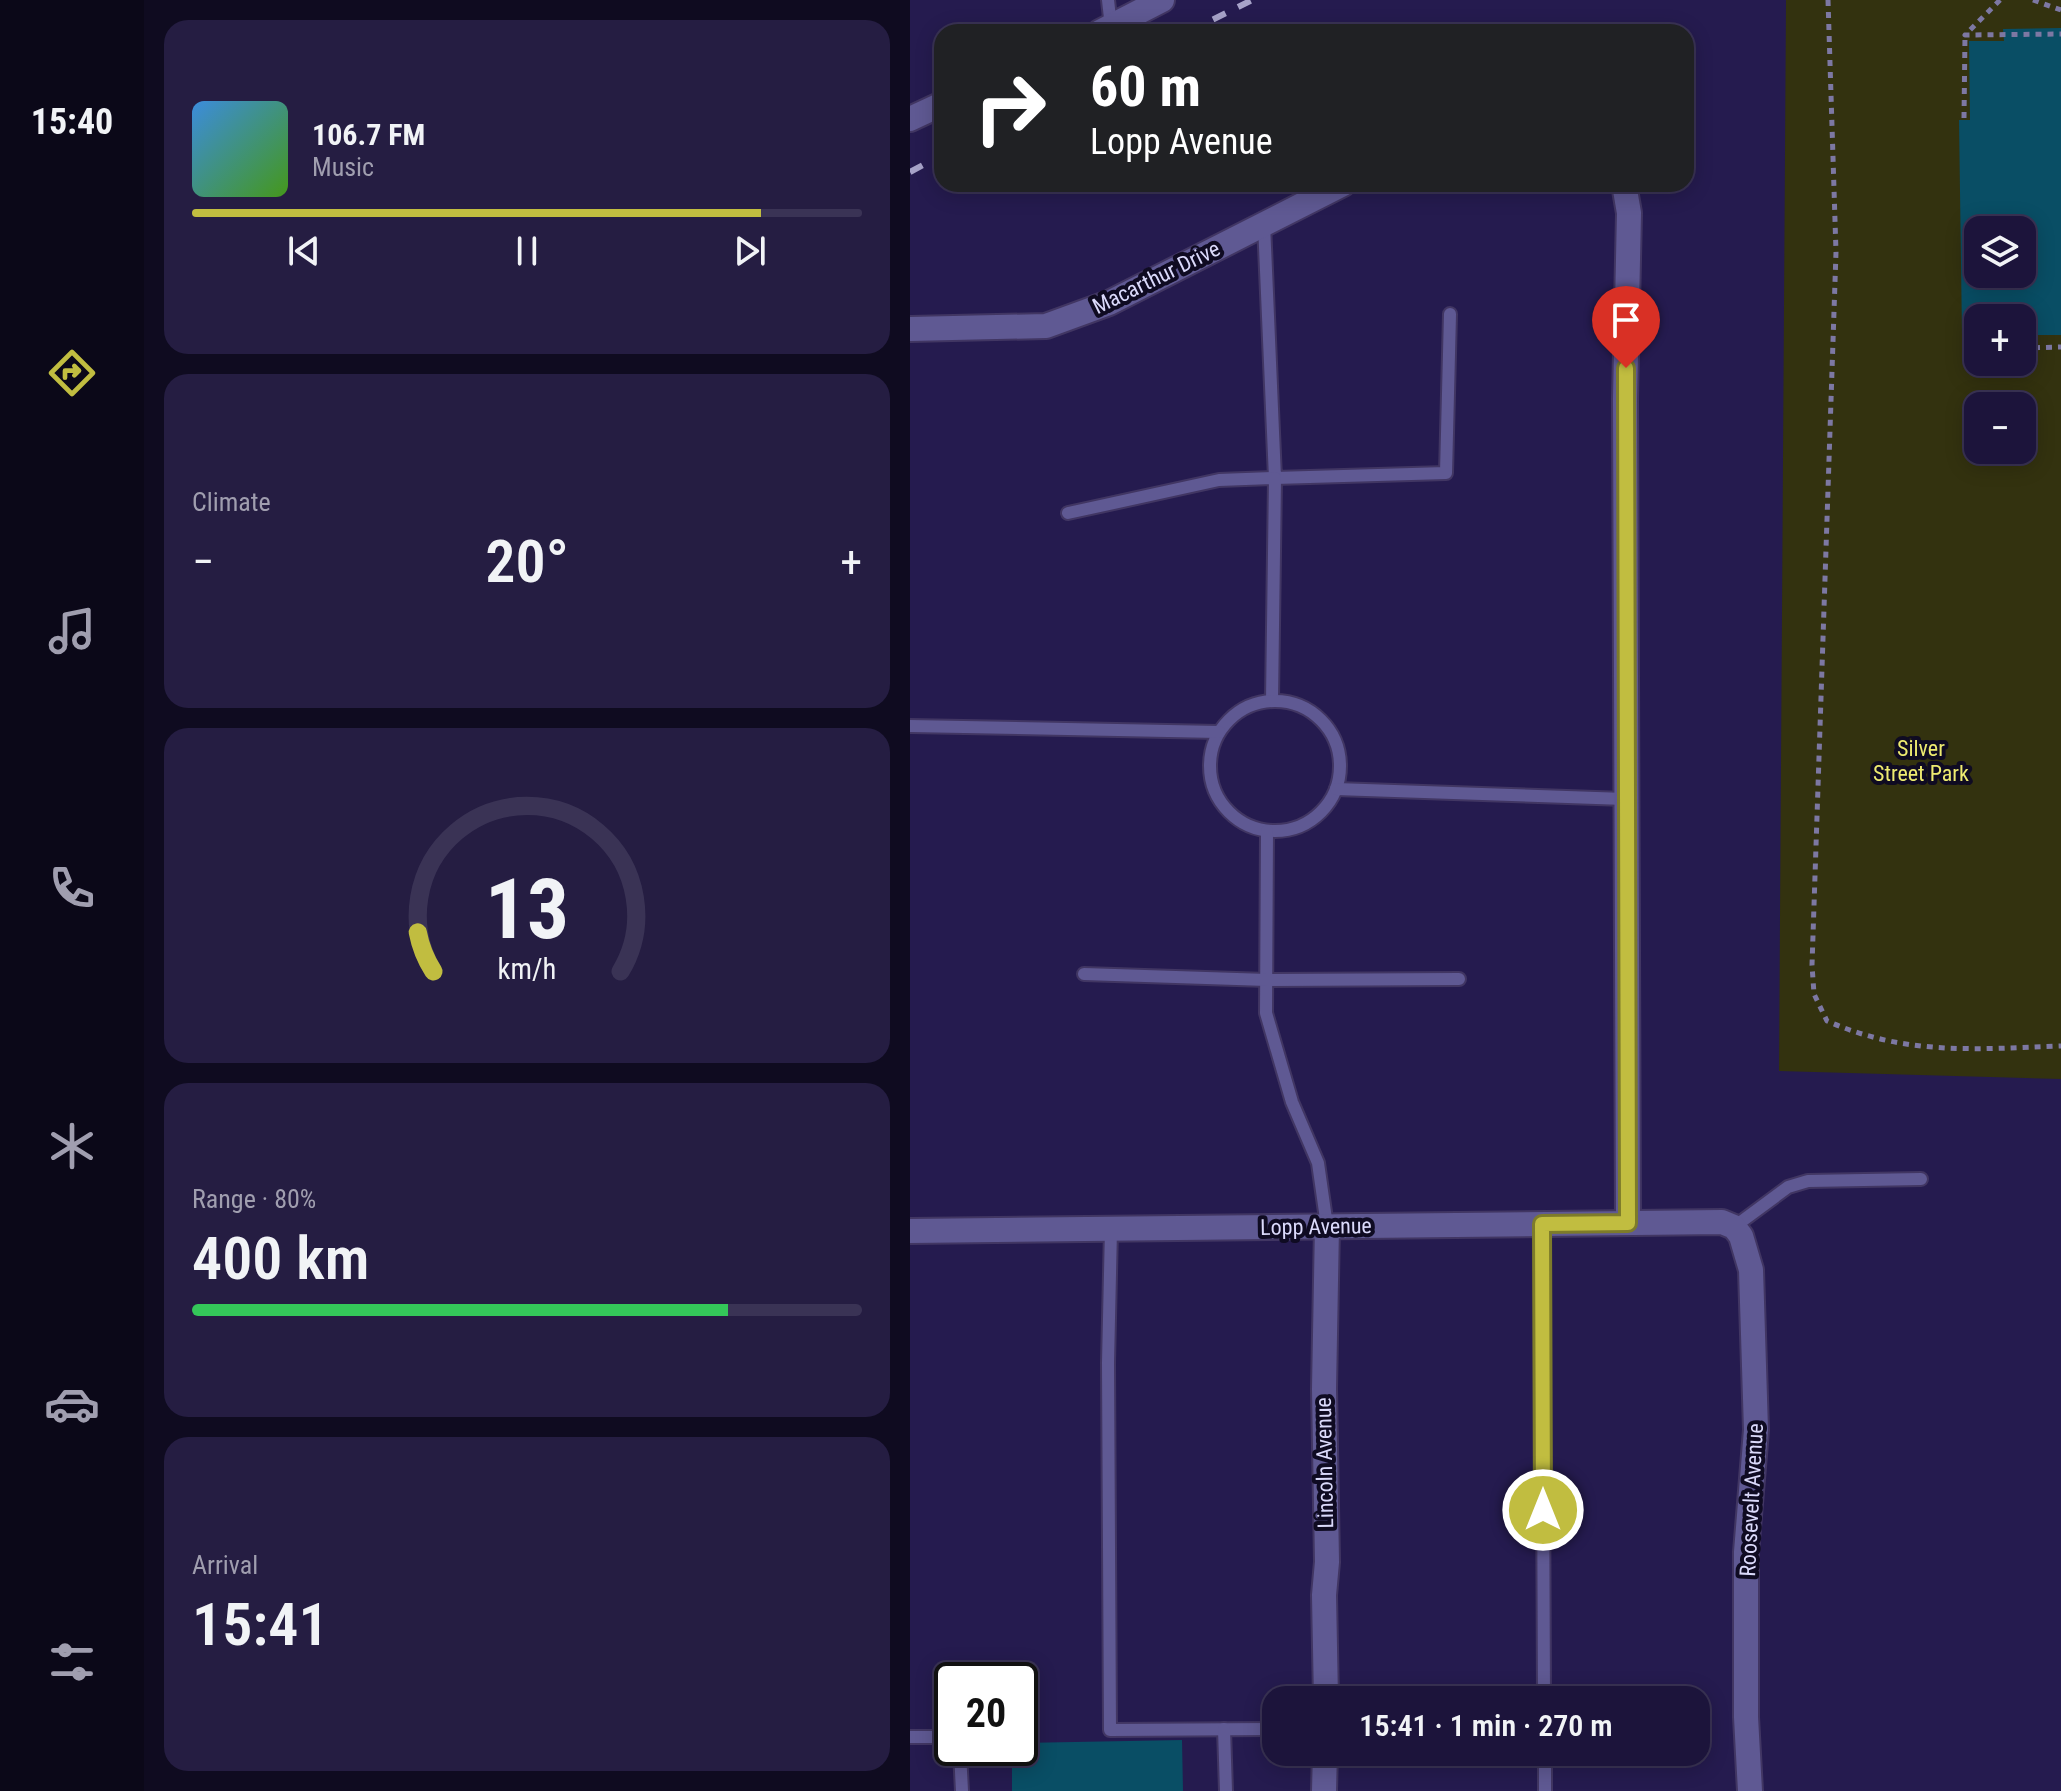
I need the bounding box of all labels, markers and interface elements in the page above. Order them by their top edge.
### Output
text: 60 m [1090,54,1201,120]
icon: right [958,56,1062,160]
text: 15:40 [31,101,113,143]
text: 106.7 FM [312,117,425,152]
text: Lopp Avenue [1090,121,1273,163]
text: Music [312,152,374,182]
map controls [1964,216,2036,464]
button: layers [1964,216,2036,288]
icon: previous [282,229,326,273]
icon: pause [505,229,549,273]
icon: next [728,229,772,273]
street label: Macarthur Drive [1088,236,1224,319]
pin [1592,286,1660,368]
icon: arrive [1604,298,1648,342]
button: + [1964,304,2036,376]
icon: directions [44,345,100,401]
button: − [1964,392,2036,464]
text: Climate [192,487,271,517]
text: 20° [485,526,569,597]
text: − [192,536,214,588]
text: + [840,536,862,588]
icon: music [44,603,100,659]
park label: Silver Street Park [1873,736,1969,786]
icon: phone [44,860,100,916]
text: 13 [485,860,569,957]
text: km/h [498,952,556,986]
icon: climate [44,1118,100,1174]
text: Range · 80% [192,1184,316,1214]
street label: Lopp Avenue [1260,1213,1372,1240]
text: 400 km [192,1223,369,1294]
icon: car [44,1376,100,1432]
street label: Lincoln Avenue [1311,1397,1338,1529]
street label: Roosevelt Avenue [1735,1423,1768,1577]
position arrow [1501,1468,1585,1552]
text: Arrival [192,1550,258,1580]
text: 15:41 [192,1589,329,1660]
icon: filters [44,1634,100,1690]
speed limit sign: 20 [934,1662,1038,1766]
text: 15:41 · 1 min · 270 m [1359,1708,1613,1743]

